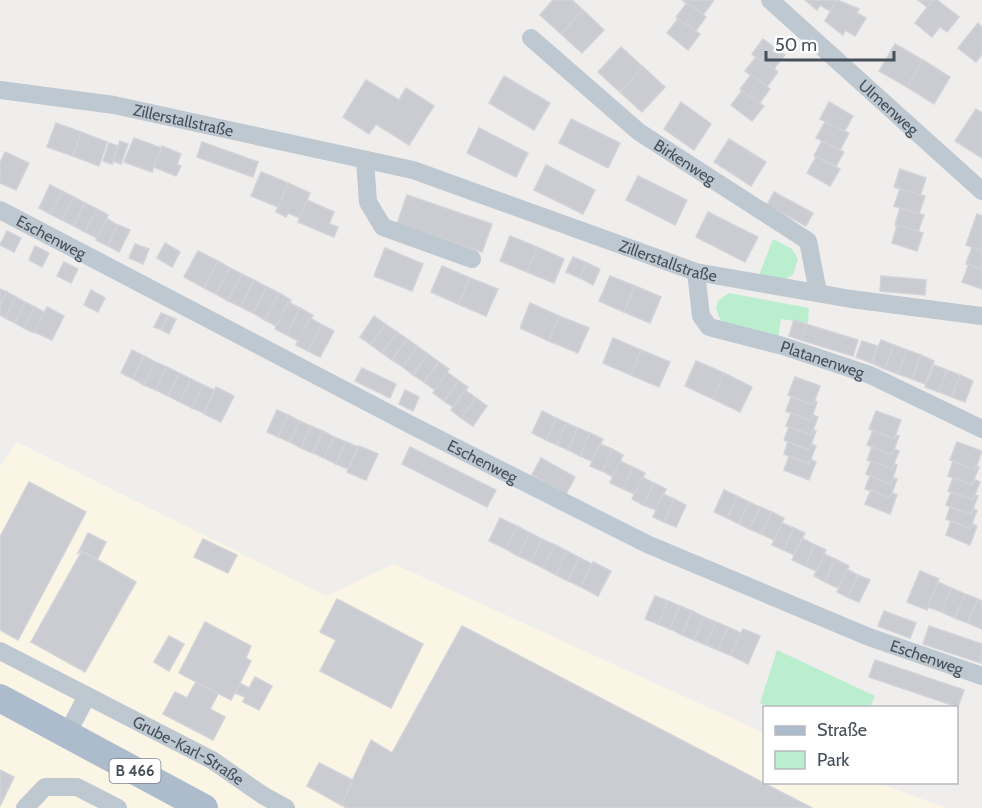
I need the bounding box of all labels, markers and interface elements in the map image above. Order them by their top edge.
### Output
scale bar [766,24,894,62]
text: 50 m [775,34,817,56]
street label: Ulmenweg [855,75,923,140]
street label: Zillerstallstraße [131,100,235,140]
street label: Birkenweg [651,135,720,189]
street label: Eschenweg [13,211,90,263]
street label: Zillerstallstraße [617,236,719,285]
street label: Platanenweg [778,336,868,382]
street label: Eschenweg [444,435,522,487]
street label: Eschenweg [888,636,967,679]
legend [763,706,958,784]
street label: Grube-Karl-Straße [130,711,248,789]
text: Straße [817,719,867,741]
text: Park [817,749,850,771]
road number: B 466 [110,759,160,783]

